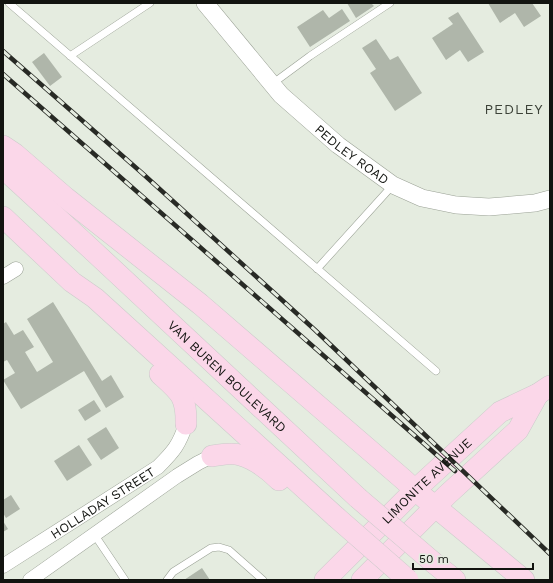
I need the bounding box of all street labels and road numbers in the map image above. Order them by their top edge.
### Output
street label: PEDLEY ROAD [312,121,392,187]
street label: VAN BUREN BOULEVARD [165,317,290,435]
street label: LIMONITE AVENUE [379,435,474,526]
street label: HOLLADAY STREET [48,464,157,541]

